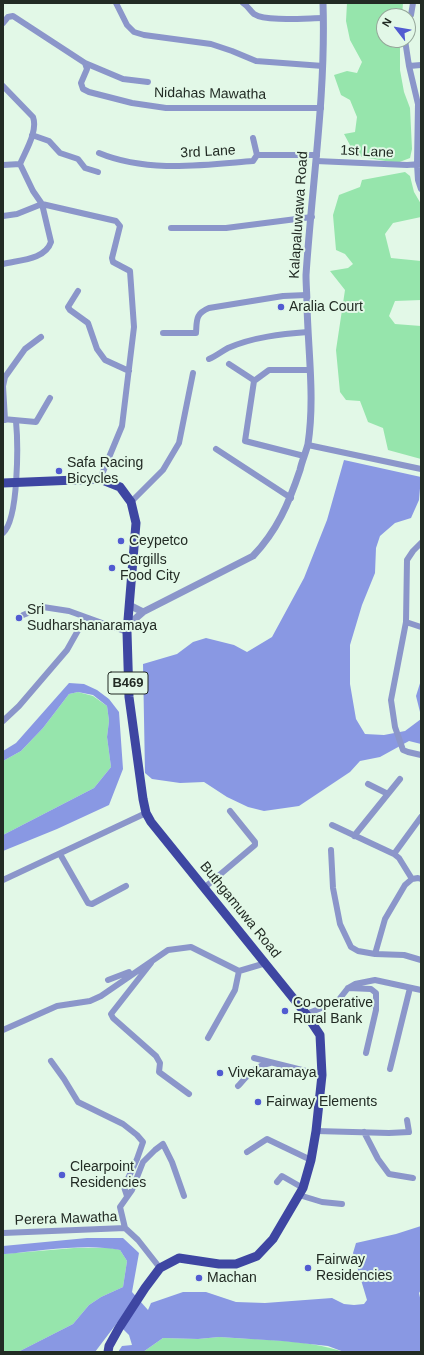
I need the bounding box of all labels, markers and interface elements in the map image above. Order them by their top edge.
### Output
north arrow [376,8,416,48]
text: N [379,16,394,29]
street label: Nidahas Mawatha [154,85,266,103]
street label: 3rd Lane [180,142,236,162]
street label: 1st Lane [340,142,394,162]
street label: Kalapaluwawa Road [286,151,312,279]
place label: Aralia Court [289,299,363,315]
marker: Aralia Court [276,302,286,312]
place label: Safa Racing Bicycles [67,455,143,488]
marker: Safa Racing Bicycles [54,466,64,476]
place label: Ceypetco [129,533,188,549]
marker: Ceypetco [116,536,126,546]
place label: Cargills Food City [120,552,180,584]
marker: Cargills Food City [107,563,117,573]
place label: Sri Sudharshanaramaya [27,602,157,634]
marker: Sri Sudharshanaramaya [14,613,24,623]
road number: B469 [108,672,148,694]
street label: Buthgamuwa Road [196,858,284,962]
place label: Co-operative Rural Bank [293,995,373,1028]
marker: Co-operative Rural Bank [280,1006,290,1016]
place label: Vivekaramaya [228,1065,316,1081]
marker: Vivekaramaya [215,1068,225,1078]
place label: Fairway Elements [266,1094,377,1110]
marker: Fairway Elements [253,1097,263,1107]
place label: Clearpoint Residencies [70,1159,146,1192]
marker: Clearpoint Residencies [57,1170,67,1180]
street label: Perera Mawatha [14,1209,118,1229]
place label: Fairway Residencies [316,1252,392,1284]
marker: Fairway Residencies [303,1263,313,1273]
place label: Machan [207,1270,257,1286]
marker: Machan [194,1273,204,1283]

